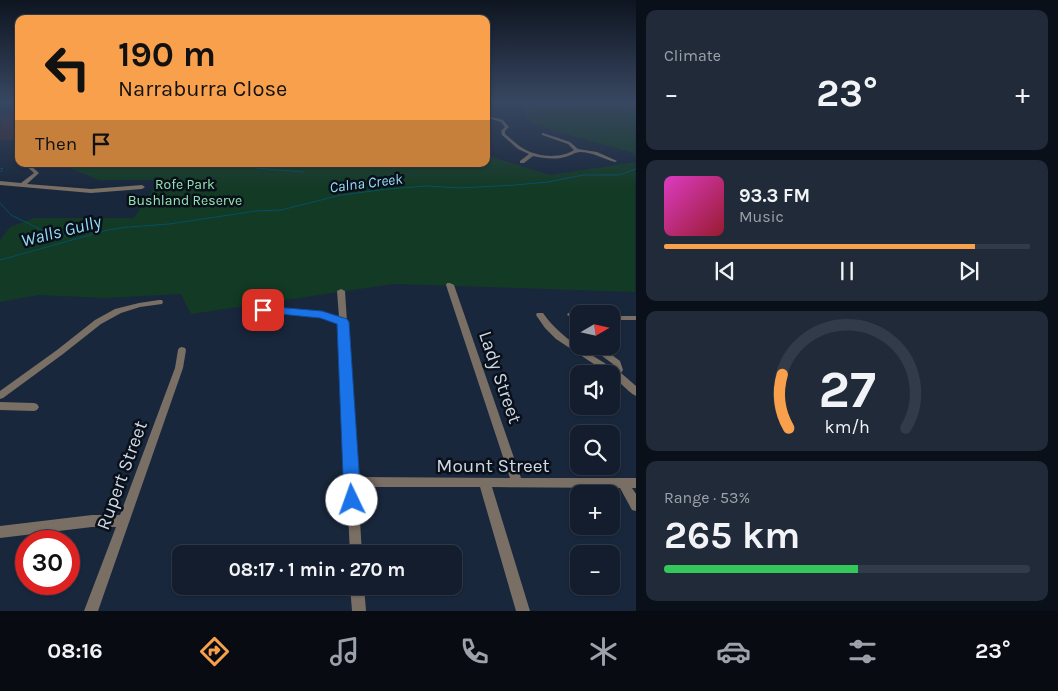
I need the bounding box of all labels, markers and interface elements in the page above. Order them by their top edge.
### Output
text: 190 m [118,34,216,75]
icon: left [35,35,100,100]
text: Climate [664,46,721,65]
text: 23° [816,71,878,116]
text: Narraburra Close [118,76,287,102]
text: − [664,77,679,110]
text: + [1015,77,1030,110]
icon: arrive [87,130,115,158]
text: Then [35,133,77,155]
water label: Calna Creek [328,170,404,196]
park label: Rofe Park Bushland Reserve [128,176,242,209]
text: 93.3 FM [739,185,810,207]
text: Music [739,207,784,226]
water label: Walls Gully [19,210,104,252]
icon: previous [711,257,739,285]
icon: pause [833,257,861,285]
icon: next [955,257,983,285]
pin [242,289,284,331]
icon: arrive [249,296,277,324]
north arrow [570,305,620,355]
map controls [570,305,620,595]
street label: Lady Street [474,328,526,426]
text: 27 [818,359,876,420]
button: sound [570,365,620,415]
text: km/h [824,417,870,438]
street label: Rupert Street [92,418,152,533]
button: search [570,425,620,475]
street label: Mount Street [436,455,550,477]
position arrow [325,473,377,525]
button: + [570,485,620,535]
text: Range · 53% [664,488,750,507]
text: 265 km [664,513,800,558]
speed limit sign: 30 [15,530,80,595]
button: − [570,545,620,595]
text: 08:17 · 1 min · 270 m [229,559,405,581]
icon: directions [197,634,232,669]
icon: music [327,634,362,669]
icon: phone [457,634,492,669]
icon: climate [586,634,621,669]
icon: car [716,634,751,669]
icon: filters [845,634,880,669]
text: 08:16 [47,638,103,664]
text: 23° [975,638,1011,664]

